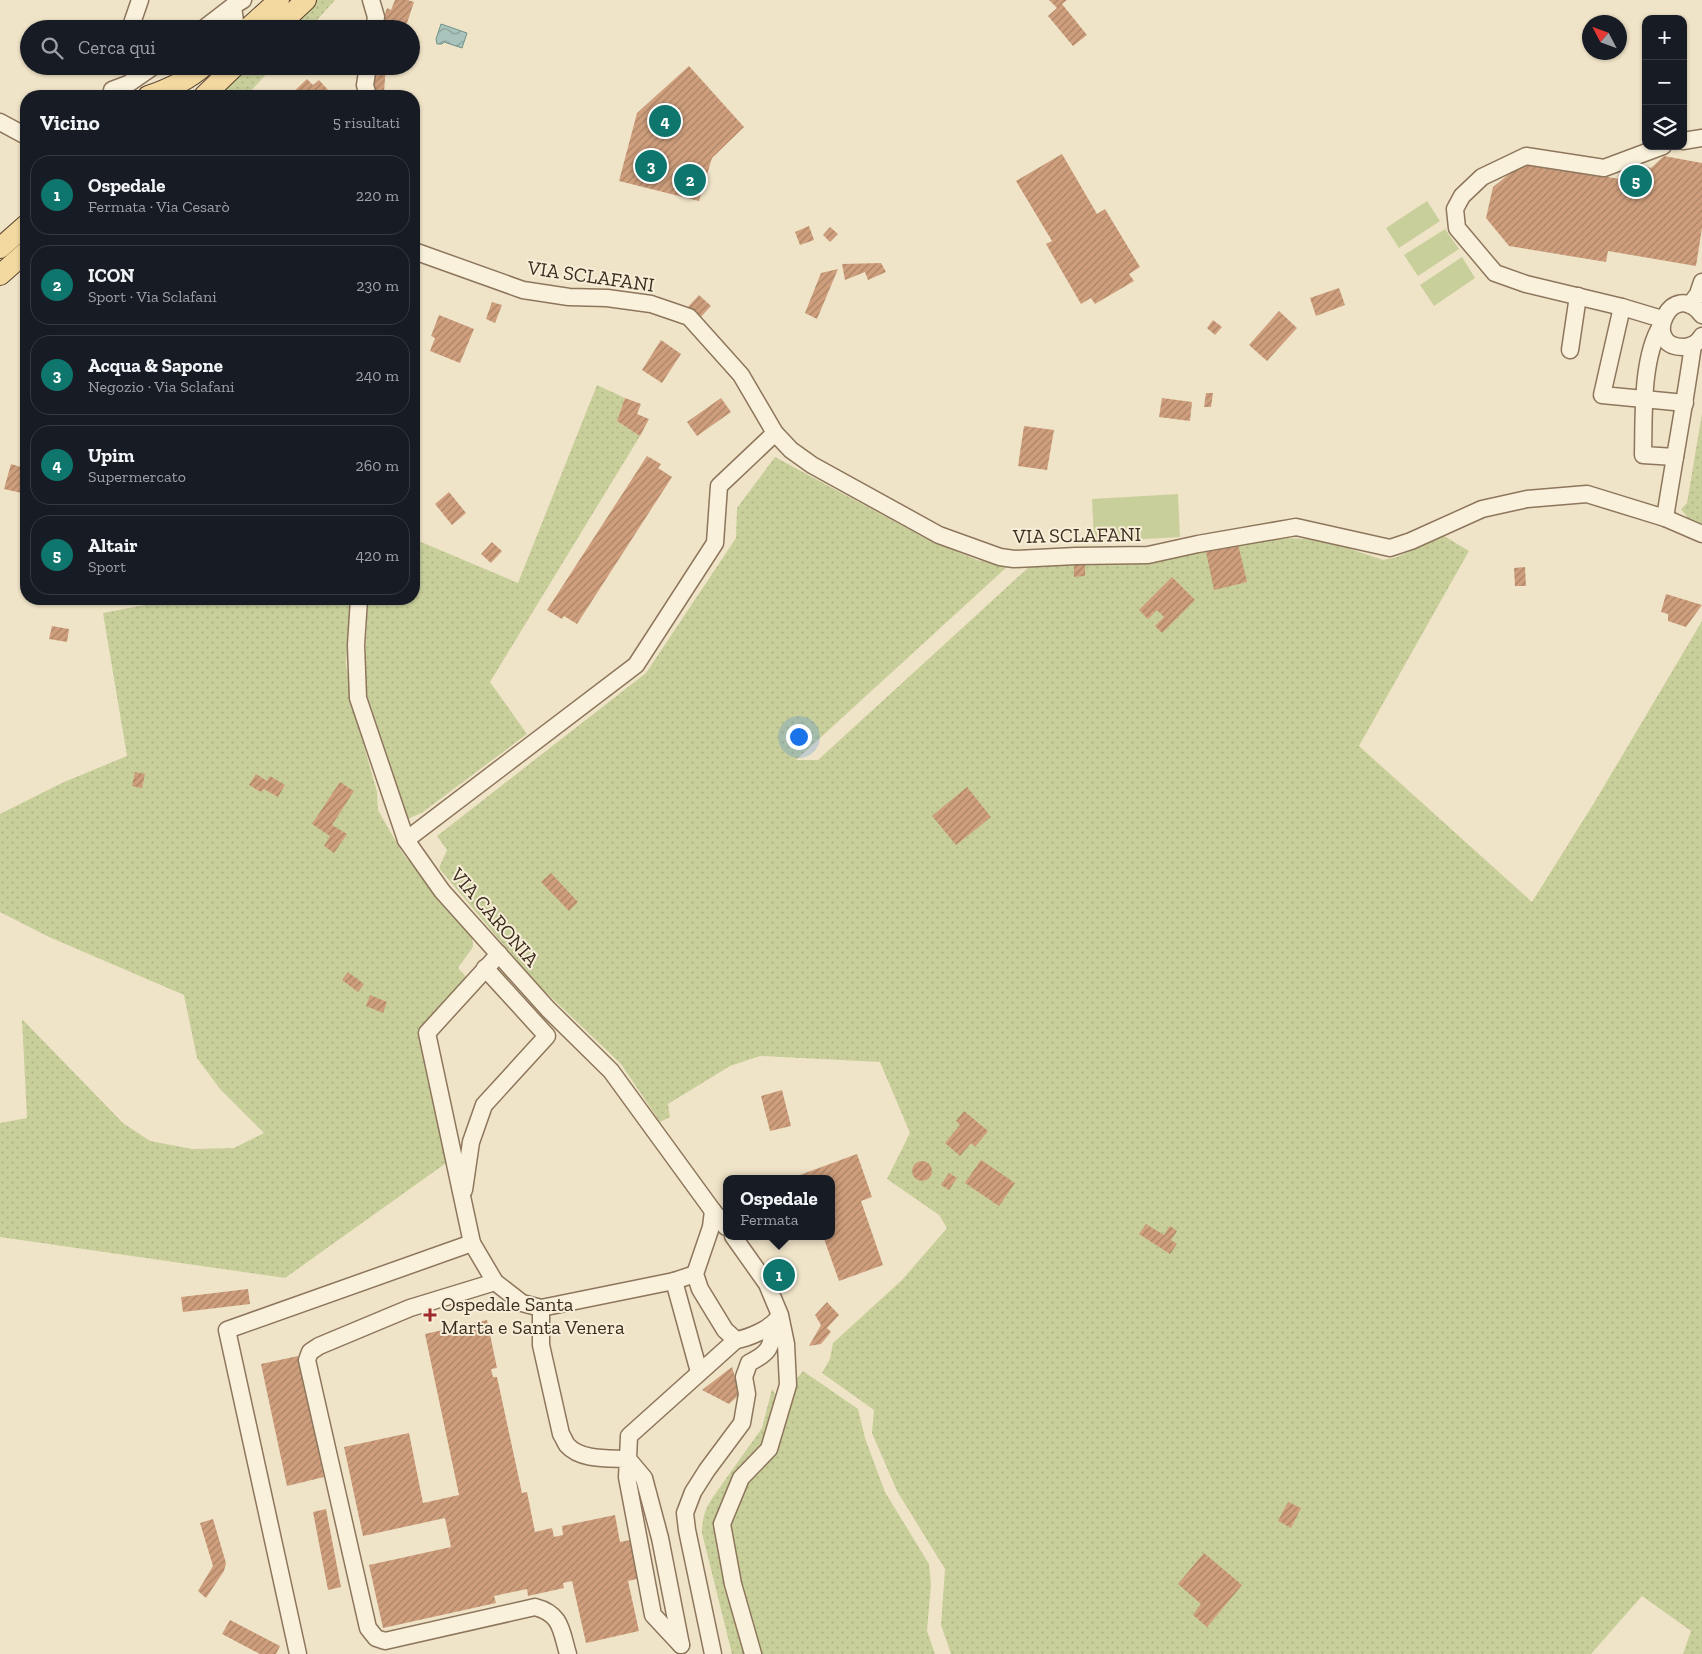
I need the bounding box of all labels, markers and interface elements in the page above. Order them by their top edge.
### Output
north arrow [1582,15,1627,60]
map controls [1642,15,1687,150]
button: + [1642,15,1687,60]
search box [20,20,420,75]
icon: search [38,34,66,62]
text: Cerca qui [78,36,156,59]
button: − [1642,60,1687,105]
pin: 4 [649,102,681,140]
button: layers [1642,105,1687,150]
text: Vicino [40,110,100,135]
text: 5 risultati [333,113,400,132]
pin: 3 [635,147,667,185]
pin: 2 [674,161,706,199]
pin: 5 [1620,162,1652,200]
text: Ospedale [88,174,165,197]
text: 1 [54,186,60,205]
text: 220 m [356,186,399,205]
text: Fermata · Via Cesarò [88,197,230,216]
street label: VIA SCLAFANI [525,255,656,297]
text: ICON [88,264,134,287]
text: 2 [53,276,61,295]
text: 230 m [356,276,399,295]
text: Sport · Via Sclafani [88,287,217,306]
text: Acqua & Sapone [88,354,223,377]
text: 3 [53,366,61,385]
text: 240 m [355,366,399,385]
text: Negozio · Via Sclafani [88,377,235,396]
text: Upim [88,444,134,467]
text: 4 [52,456,62,475]
text: 260 m [356,456,399,475]
text: Supermercato [88,467,186,486]
street label: VIA SCLAFANI [1012,522,1141,548]
text: Altair [88,534,138,557]
text: 5 [53,546,61,565]
text: 420 m [355,546,399,565]
text: Sport [88,557,126,576]
your location [786,724,812,750]
street label: VIA CARONIA [445,862,545,972]
popup [723,1175,835,1240]
text: Ospedale [740,1187,818,1210]
text: Fermata [740,1210,798,1229]
pin: 1 [763,1256,795,1294]
place label: Ospedale Santa Marta e Santa Venera [441,1292,625,1339]
marker: Ospedale Santa Marta e Santa Venera [423,1308,437,1322]

